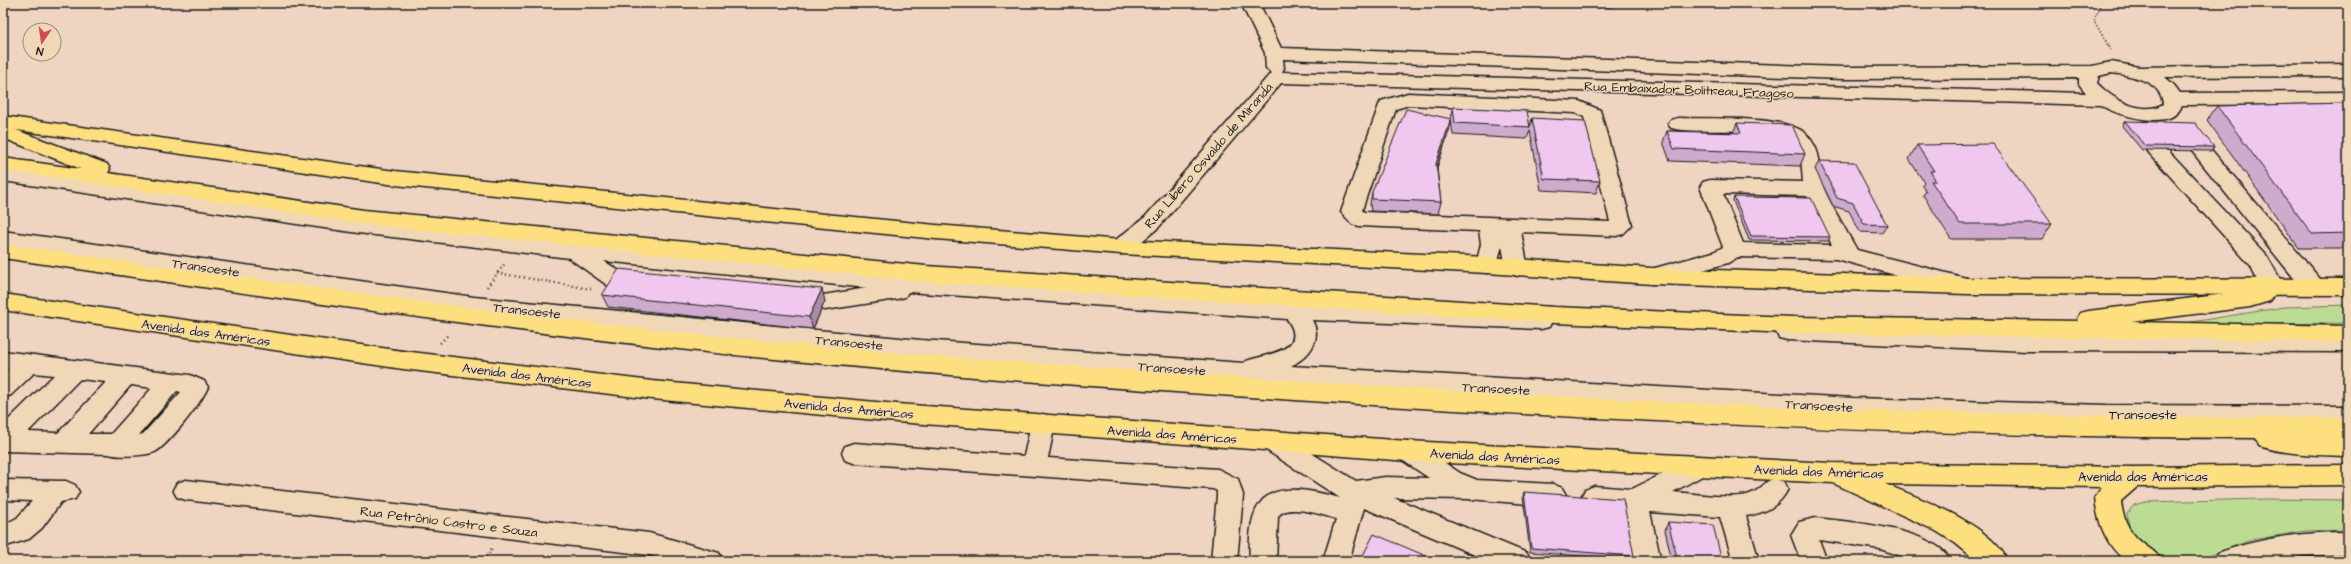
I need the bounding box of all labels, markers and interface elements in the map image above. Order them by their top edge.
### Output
north arrow [22,22,62,62]
text: N [35,43,45,59]
street label: Rua Embaixador Bolitreau Fragoso [1584,77,1795,104]
street label: Rua Libero Osvaldo de Miranda [1140,79,1277,232]
street label: Transoeste [171,254,241,282]
street label: Transoeste [492,298,562,324]
street label: Avenida das Américas [140,315,272,351]
street label: Transoeste [814,331,884,355]
street label: Transoeste [1137,358,1207,380]
street label: Avenida das Américas [461,359,593,393]
street label: Transoeste [1461,378,1530,400]
street label: Avenida das Américas [783,394,915,424]
street label: Transoeste [1784,395,1853,417]
street label: Transoeste [2109,406,2177,424]
street label: Avenida das Américas [1106,421,1238,449]
street label: Avenida das Américas [1430,445,1561,469]
street label: Avenida das Américas [1754,461,1885,483]
street label: Avenida das Américas [2078,468,2208,486]
street label: Rua Petrônio Castro e Souza [359,502,539,542]

